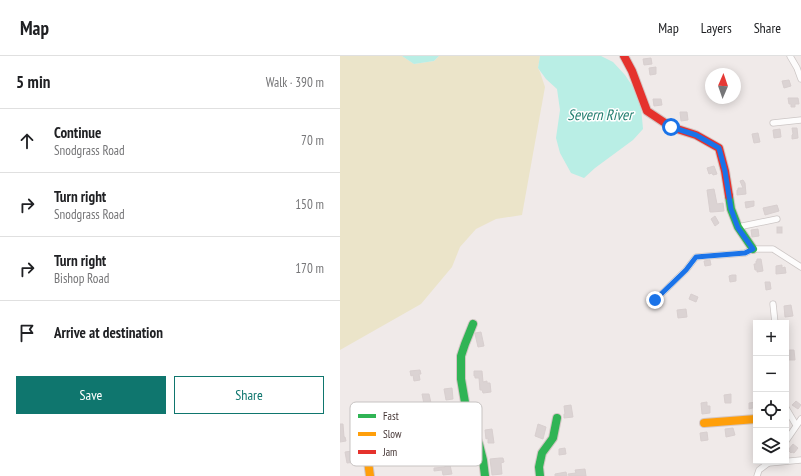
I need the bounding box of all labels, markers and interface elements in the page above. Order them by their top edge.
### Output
text: Map [20,16,49,40]
text: Map [658,19,679,37]
text: Layers [701,19,732,37]
text: Share [754,19,781,37]
north arrow [705,68,741,104]
text: 5 min [16,71,50,93]
text: Walk · 390 m [266,74,324,91]
water label: Severn River [568,105,634,124]
route start [662,118,680,136]
text: Continue [54,123,101,142]
icon: ahead [16,130,38,152]
text: 70 m [301,132,324,149]
text: Snodgrass Road [54,142,125,159]
text: Turn right [54,187,106,206]
icon: right [16,194,38,216]
text: 150 m [295,196,324,213]
text: Snodgrass Road [54,206,125,223]
text: Turn right [54,251,106,270]
icon: right [16,258,38,280]
text: 170 m [295,260,324,277]
text: Bishop Road [54,270,109,287]
route end [646,291,664,309]
map controls [753,320,789,464]
button: + [753,320,789,356]
icon: arrive [16,322,38,344]
text: Arrive at destination [54,323,163,342]
button: − [753,356,789,392]
button: Save [16,376,166,414]
button: Share [174,376,324,414]
button: locate [753,392,789,428]
legend [350,402,482,466]
text: Fast [383,409,399,423]
text: Slow [383,427,402,441]
button: layers [753,428,789,464]
text: Jam [382,445,397,459]

